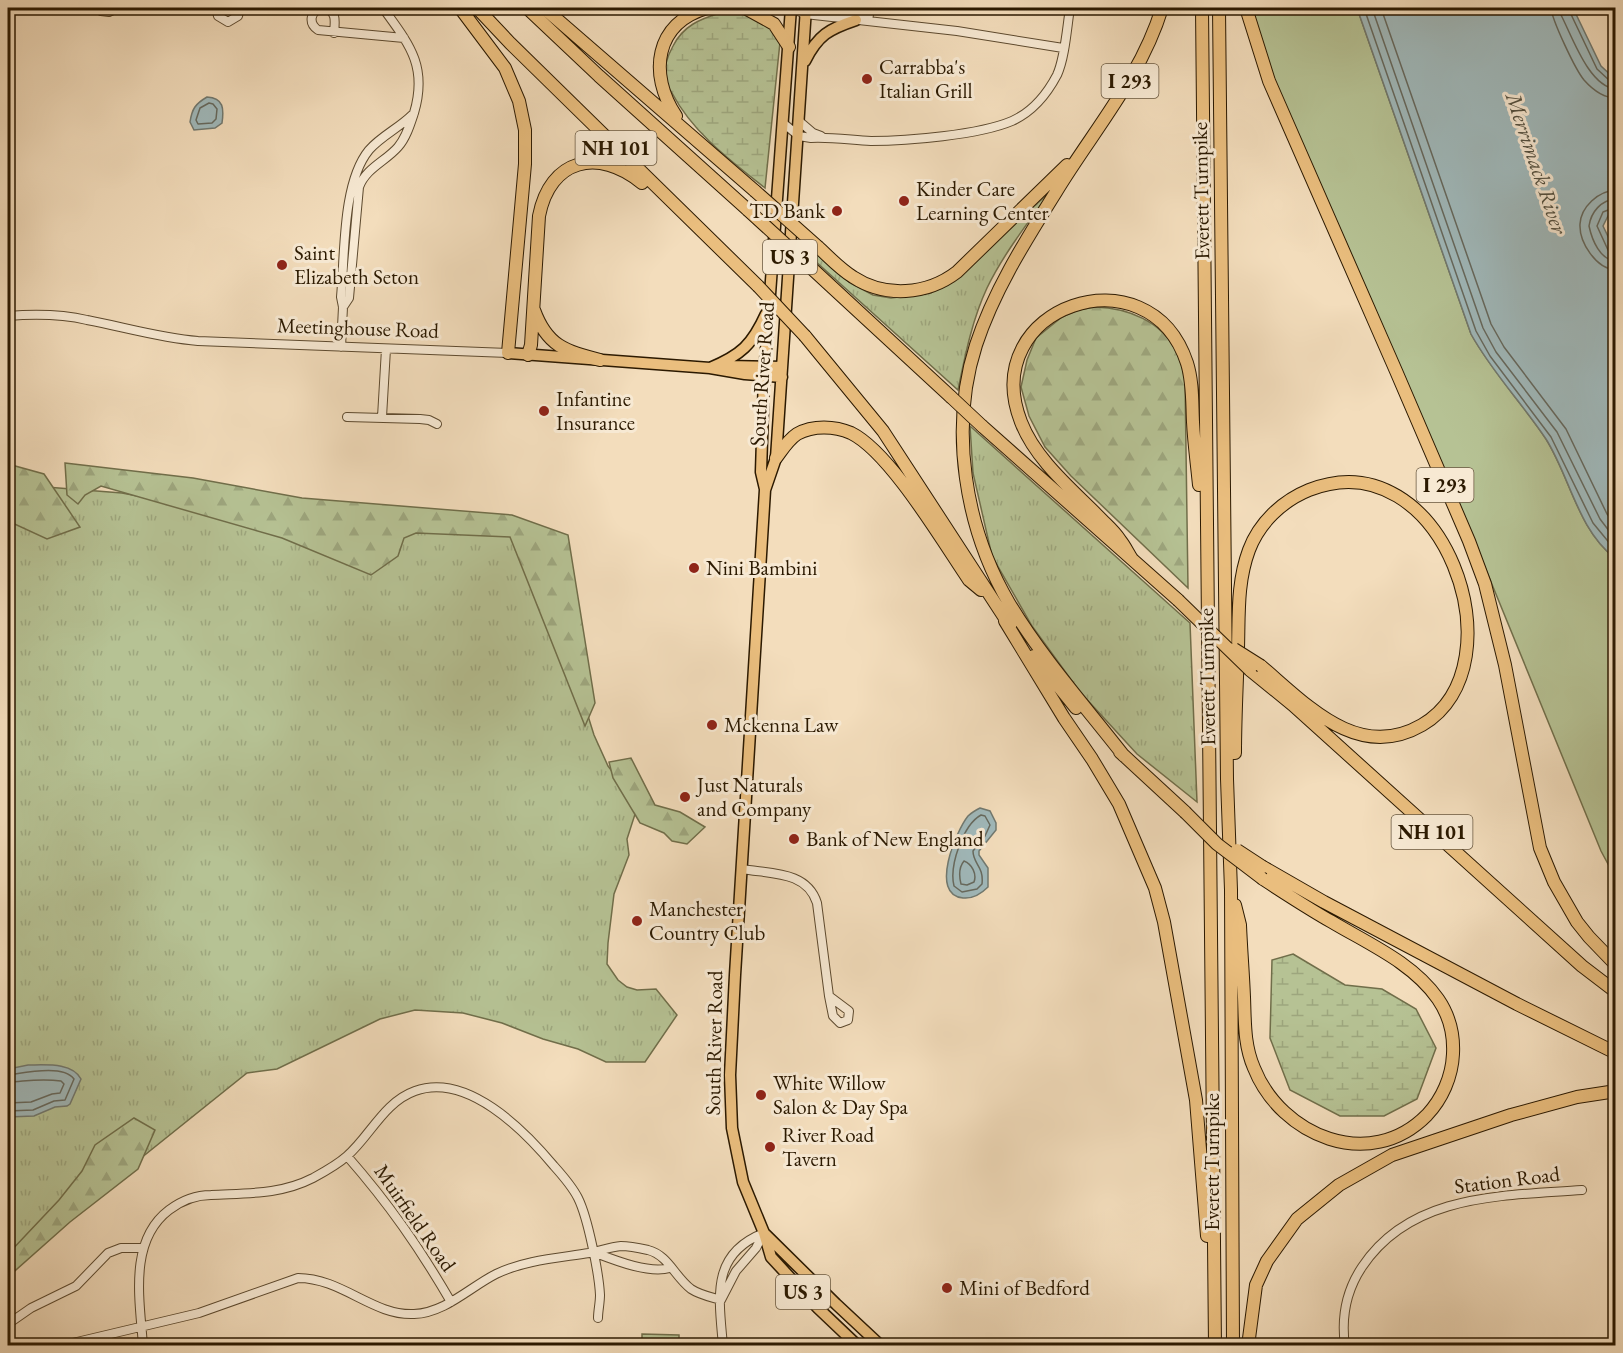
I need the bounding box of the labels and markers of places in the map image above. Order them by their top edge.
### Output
place label: Carrabba's Italian Grill [879,53,973,104]
marker: Carrabba's Italian Grill [860,72,874,86]
place label: Kinder Care Learning Center [916,175,1049,226]
marker: Kinder Care Learning Center [897,194,911,208]
place label: TD Bank [749,197,826,224]
marker: TD Bank [830,204,844,218]
place label: Saint Elizabeth Seton [294,239,419,290]
marker: Saint Elizabeth Seton [275,258,289,272]
place label: Infantine Insurance [556,385,635,436]
marker: Infantine Insurance [537,404,551,418]
place label: Nini Bambini [706,554,817,581]
marker: Nini Bambini [687,561,701,575]
place label: Mckenna Law [724,711,839,738]
marker: Mckenna Law [705,718,719,732]
place label: Just Naturals and Company [695,771,812,822]
marker: Just Naturals and Company [678,790,692,804]
place label: Bank of New England [806,825,984,852]
marker: Bank of New England [787,832,801,846]
place label: Manchester Country Club [649,895,765,946]
marker: Manchester Country Club [630,914,644,928]
place label: White Willow Salon & Day Spa [773,1069,909,1120]
marker: White Willow Salon & Day Spa [754,1088,768,1102]
place label: River Road Tavern [782,1121,875,1172]
marker: River Road Tavern [763,1140,777,1154]
place label: Mini of Bedford [959,1274,1090,1301]
marker: Mini of Bedford [940,1281,954,1295]

